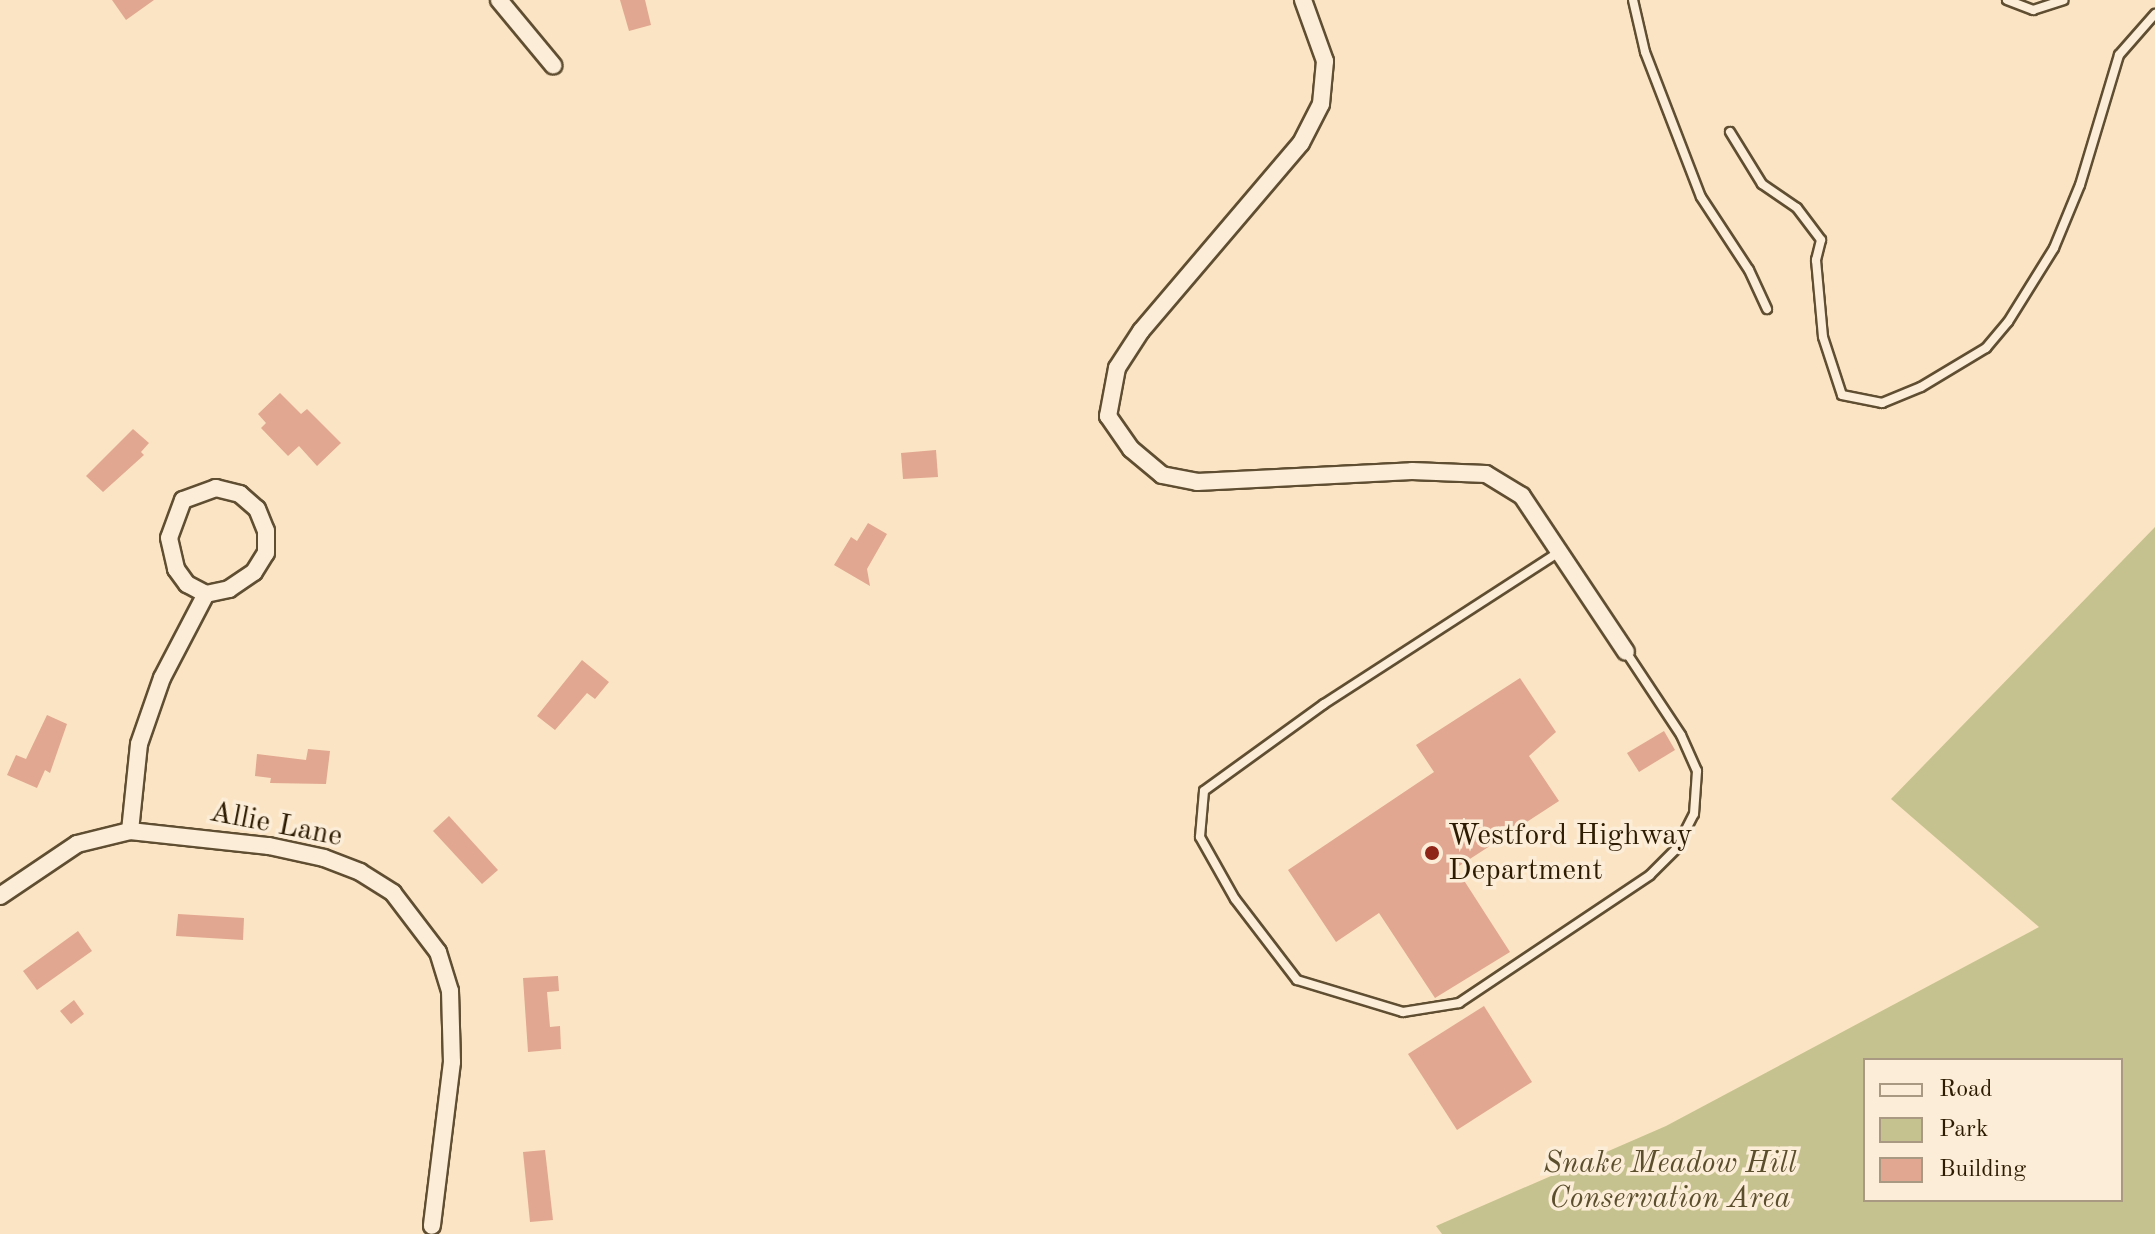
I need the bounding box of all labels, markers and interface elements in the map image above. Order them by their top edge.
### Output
street label: Allie Lane [207,795,345,855]
place label: Westford Highway Department [1448,818,1692,888]
marker: Westford Highway Department [1423,844,1441,862]
legend [1863,1058,2123,1202]
text: Road [1939,1078,1992,1102]
text: Park [1939,1118,1988,1142]
park label: Snake Meadow Hill Conservation Area [1543,1146,1797,1216]
text: Building [1939,1158,2026,1182]

